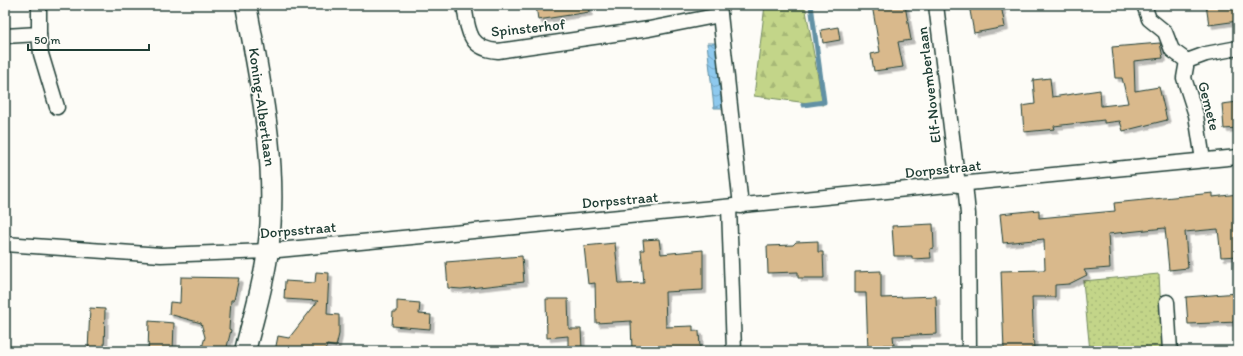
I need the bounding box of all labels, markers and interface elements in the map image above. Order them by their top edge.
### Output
street label: Spinsterhof [490,15,566,41]
scale bar [28,26,149,52]
street label: Elf-Novemberlaan [913,26,945,144]
text: 50 m [34,33,60,47]
street label: Koning-Albertlaan [245,47,279,168]
street label: Gemete [1194,80,1224,132]
street label: Dorpsstraat [904,156,982,182]
street label: Dorpsstraat [581,188,659,212]
street label: Dorpsstraat [259,218,337,242]

